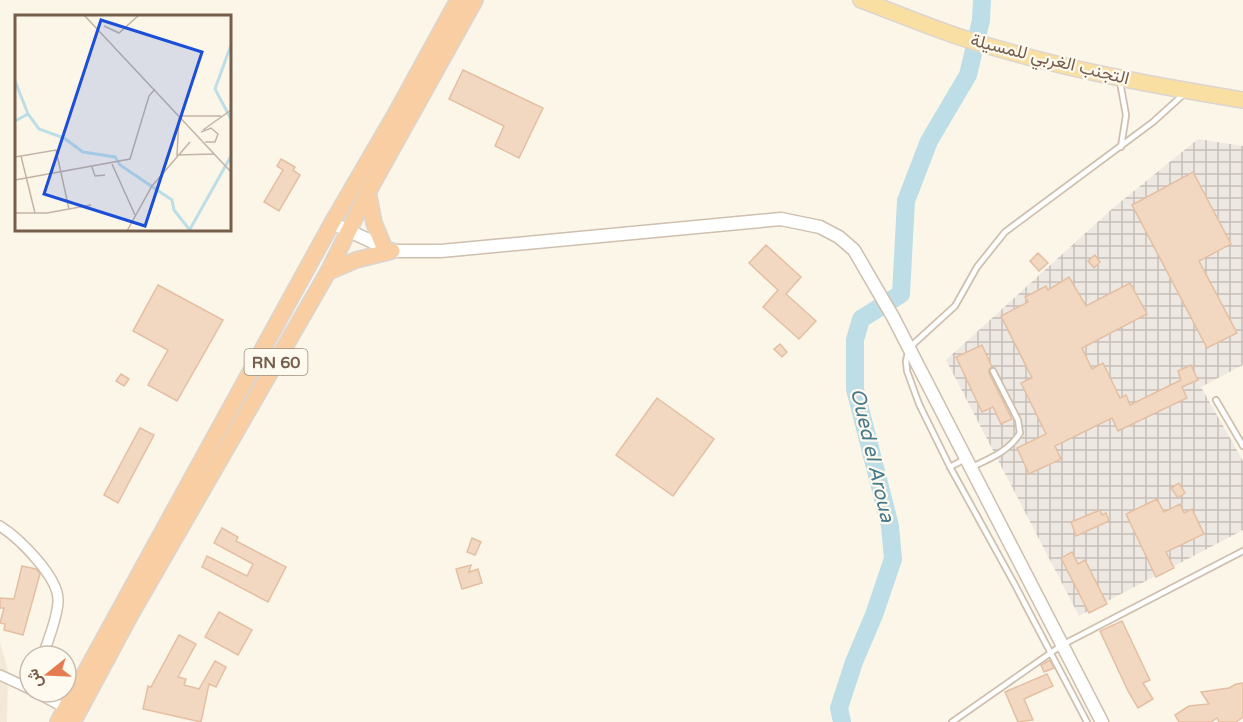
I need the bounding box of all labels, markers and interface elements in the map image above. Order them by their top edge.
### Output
inset map [15,15,231,231]
street label: التجنب الغربي للمسيلة [967,29,1132,93]
road number: RN 60 [244,349,308,375]
water label: Oued el Aroua [845,386,899,525]
north arrow [18,644,78,704]
text: ش [22,666,47,691]

